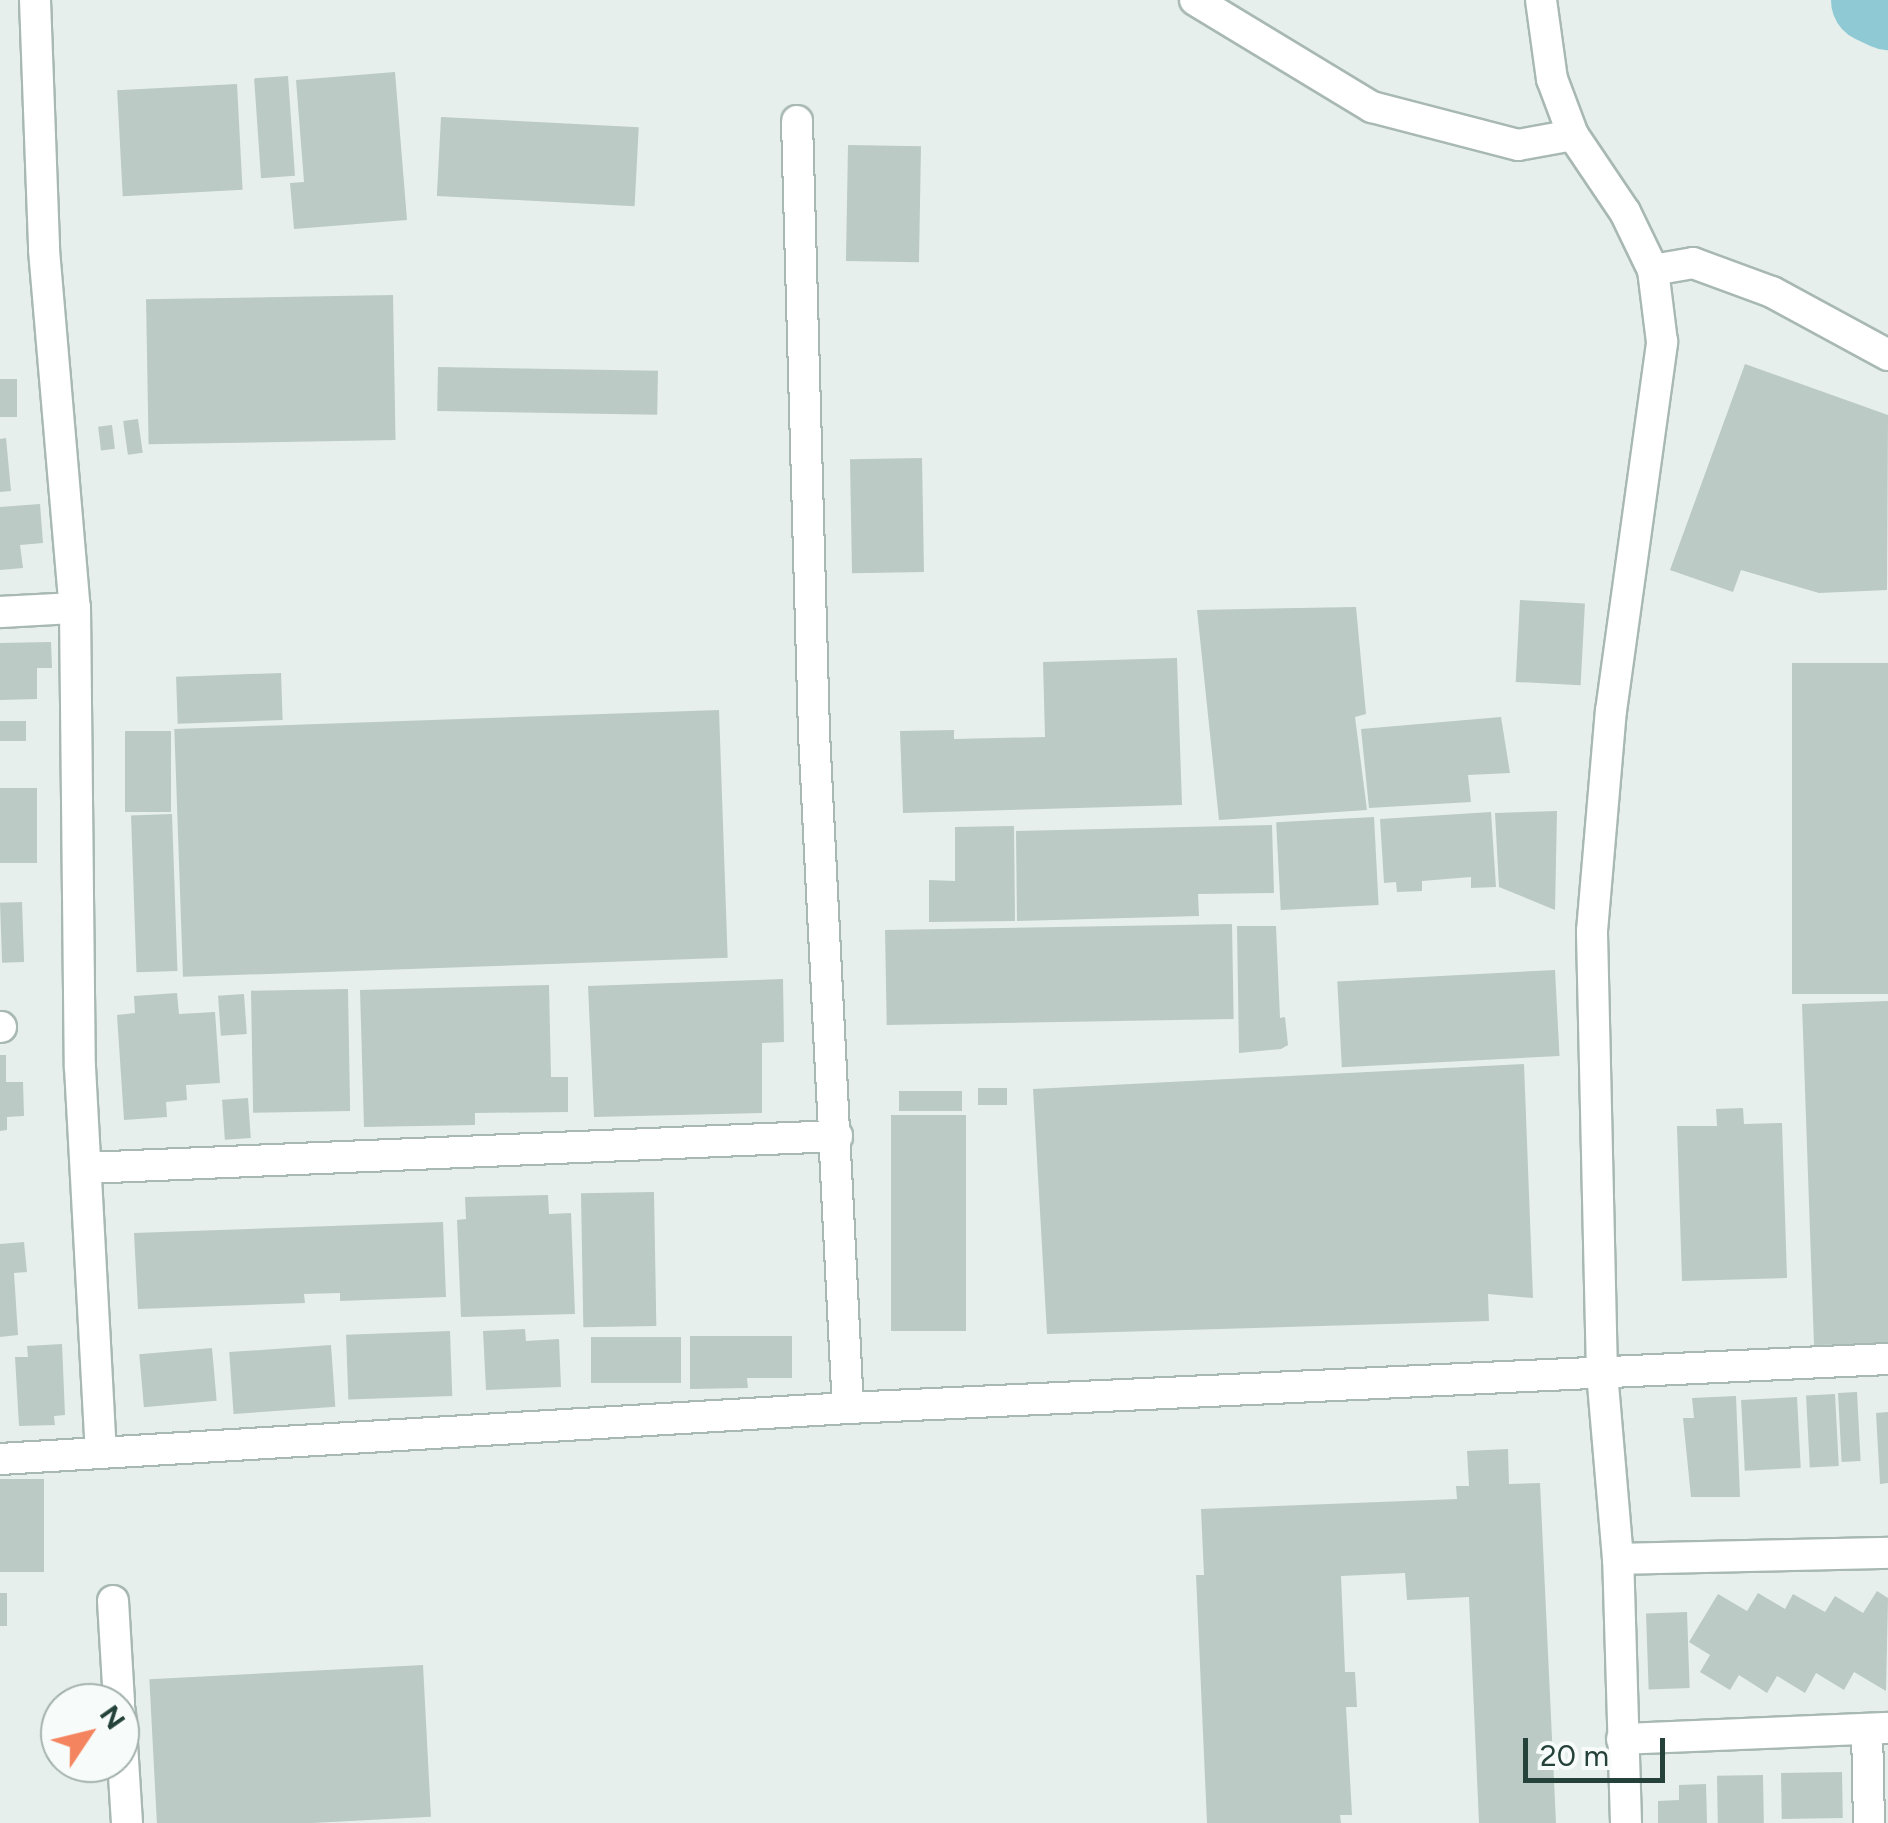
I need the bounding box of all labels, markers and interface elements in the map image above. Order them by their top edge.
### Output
north arrow [40,1683,140,1783]
text: N [93,1698,133,1736]
scale bar [1528,1718,1670,1780]
text: 20 m [1540,1737,1609,1774]

